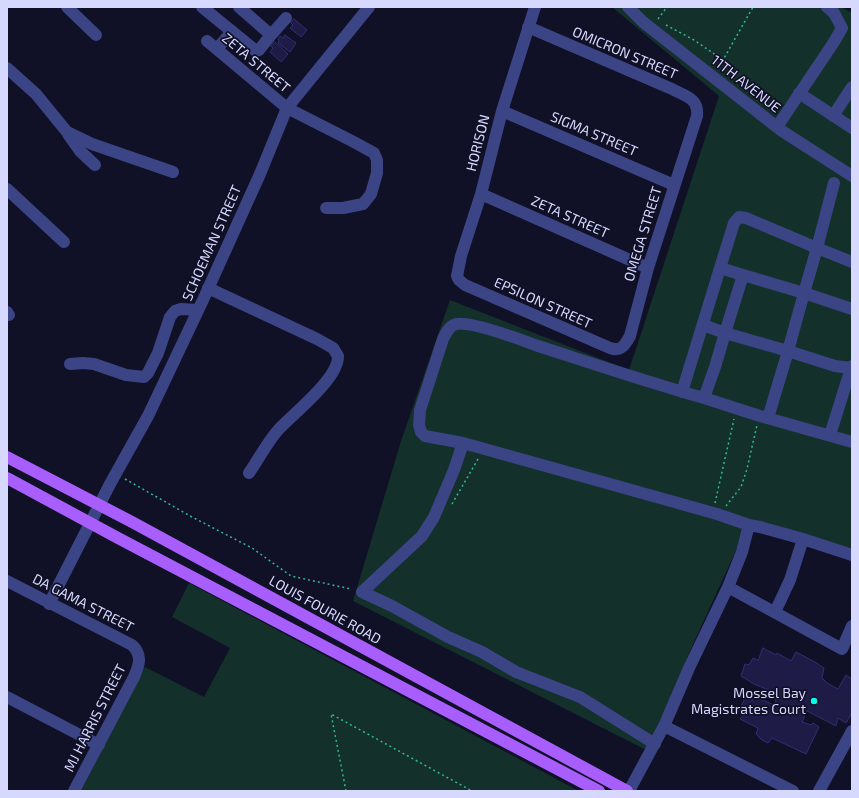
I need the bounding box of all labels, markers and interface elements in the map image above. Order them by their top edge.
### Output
street label: OMICRON STREET [570,23,680,83]
street label: ZETA STREET [219,30,293,96]
street label: 11TH AVENUE [708,52,784,116]
street label: SIGMA STREET [548,108,640,160]
street label: HORISON [463,113,493,173]
street label: SCHOEMAN STREET [179,183,245,303]
street label: OMEGA STREET [621,184,665,284]
street label: ZETA STREET [529,192,611,242]
street label: EPSILON STREET [491,274,595,332]
street label: DA GAMA STREET [30,570,136,636]
street label: LOUIS FOURIE ROAD [266,572,384,648]
street label: MJ HARRIS STREET [61,661,129,775]
place label: Mossel Bay Magistrates Court [691,685,806,718]
marker: Mossel Bay Magistrates Court [809,696,819,706]

